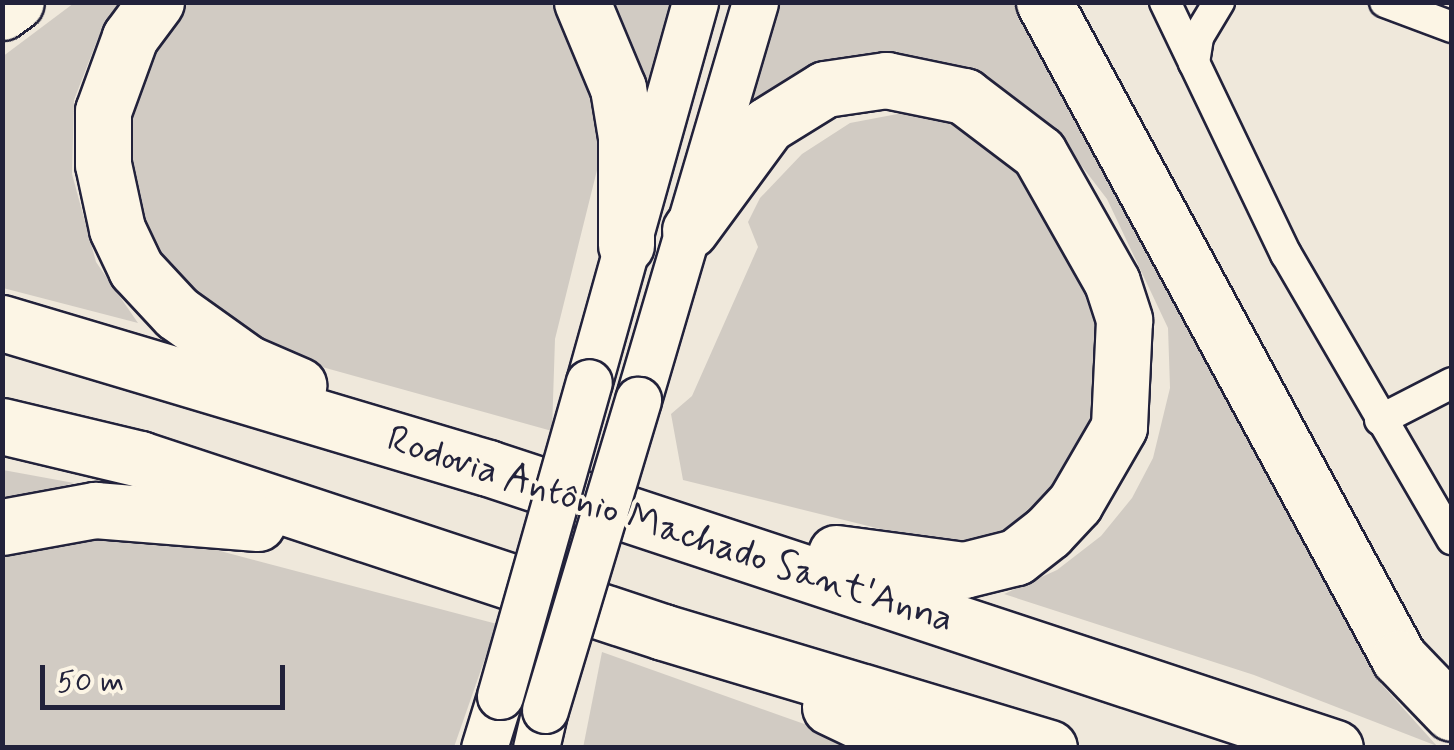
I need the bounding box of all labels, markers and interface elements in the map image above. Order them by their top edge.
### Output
street label: Rodovia Antônio Machado Sant'Anna [389,419,951,641]
scale bar [45,645,290,707]
text: 50 m [57,663,124,702]

